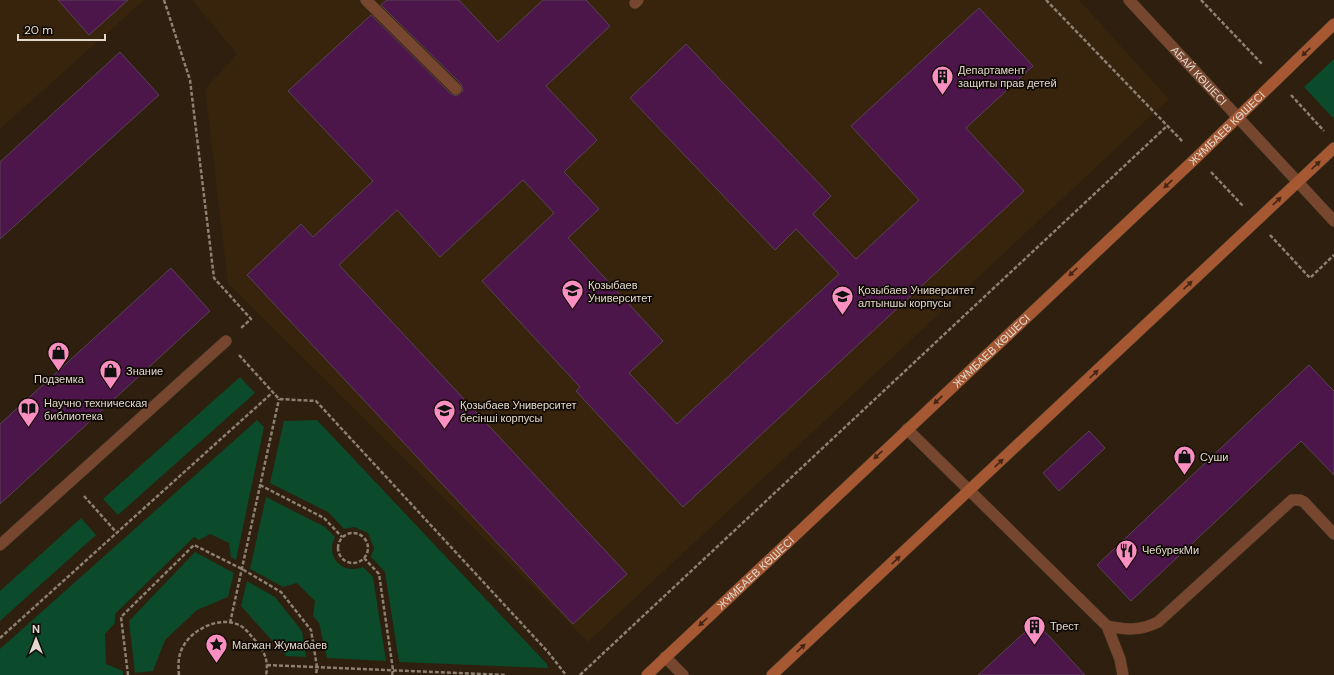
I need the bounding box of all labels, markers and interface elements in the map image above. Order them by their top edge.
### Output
scale bar [18,16,105,42]
text: 20 m [24,22,53,38]
street label: АБАЙ КӨШЕСІ [1168,43,1230,108]
one-way arrow [1301,47,1311,57]
building icon: Департамент защиты прав детей [929,63,955,96]
place label: Департамент защиты прав детей [958,63,1057,90]
street label: ЖҰМБАЕВ КӨШЕСІ [1186,88,1268,168]
one-way arrow [1311,161,1320,170]
one-way arrow [1163,179,1173,188]
one-way arrow [1272,196,1282,206]
one-way arrow [1068,268,1078,277]
school or university icon: Қозыбаев Университет [559,278,585,311]
place label: Қозыбаев Университет [588,278,652,305]
one-way arrow [1183,280,1193,290]
school or university icon: Қозыбаев Университет алтыншы корпусы [829,283,855,316]
place label: Қозыбаев Университет алтыншы корпусы [858,283,974,310]
street label: ЖҰМБАЕВ КӨШЕСІ [950,311,1033,390]
shop icon: Подземка [46,340,72,373]
shop icon: Знание [98,358,124,391]
place label: Знание [126,364,163,378]
one-way arrow [1089,370,1098,379]
place label: Подземка [34,372,85,386]
one-way arrow [933,395,943,404]
library icon: Научно техническая библиотека [15,396,41,429]
place label: Научно техническая библиотека [44,396,147,423]
school or university icon: Қозыбаев Университет бесінші корпусы [431,398,457,431]
place label: Қозыбаев Университет бесінші корпусы [460,398,576,425]
shop icon: Суши [1171,444,1197,477]
place label: Суши [1200,450,1228,464]
one-way arrow [873,451,884,460]
one-way arrow [994,458,1004,468]
street label: ЖҰМБАЕВ КӨШЕСІ [714,533,797,613]
restaurant icon: ЧебурекМи [1114,537,1140,570]
place label: ЧебурекМи [1142,543,1199,557]
one-way arrow [891,555,901,564]
building icon: Трест [1021,613,1047,646]
one-way arrow [698,617,708,627]
north arrow [16,619,56,659]
place label: Трест [1050,619,1079,633]
text: N [32,622,40,636]
place icon: Магжан Жумабаев [204,632,230,665]
place label: Магжан Жумабаев [232,638,327,652]
one-way arrow [796,644,806,653]

